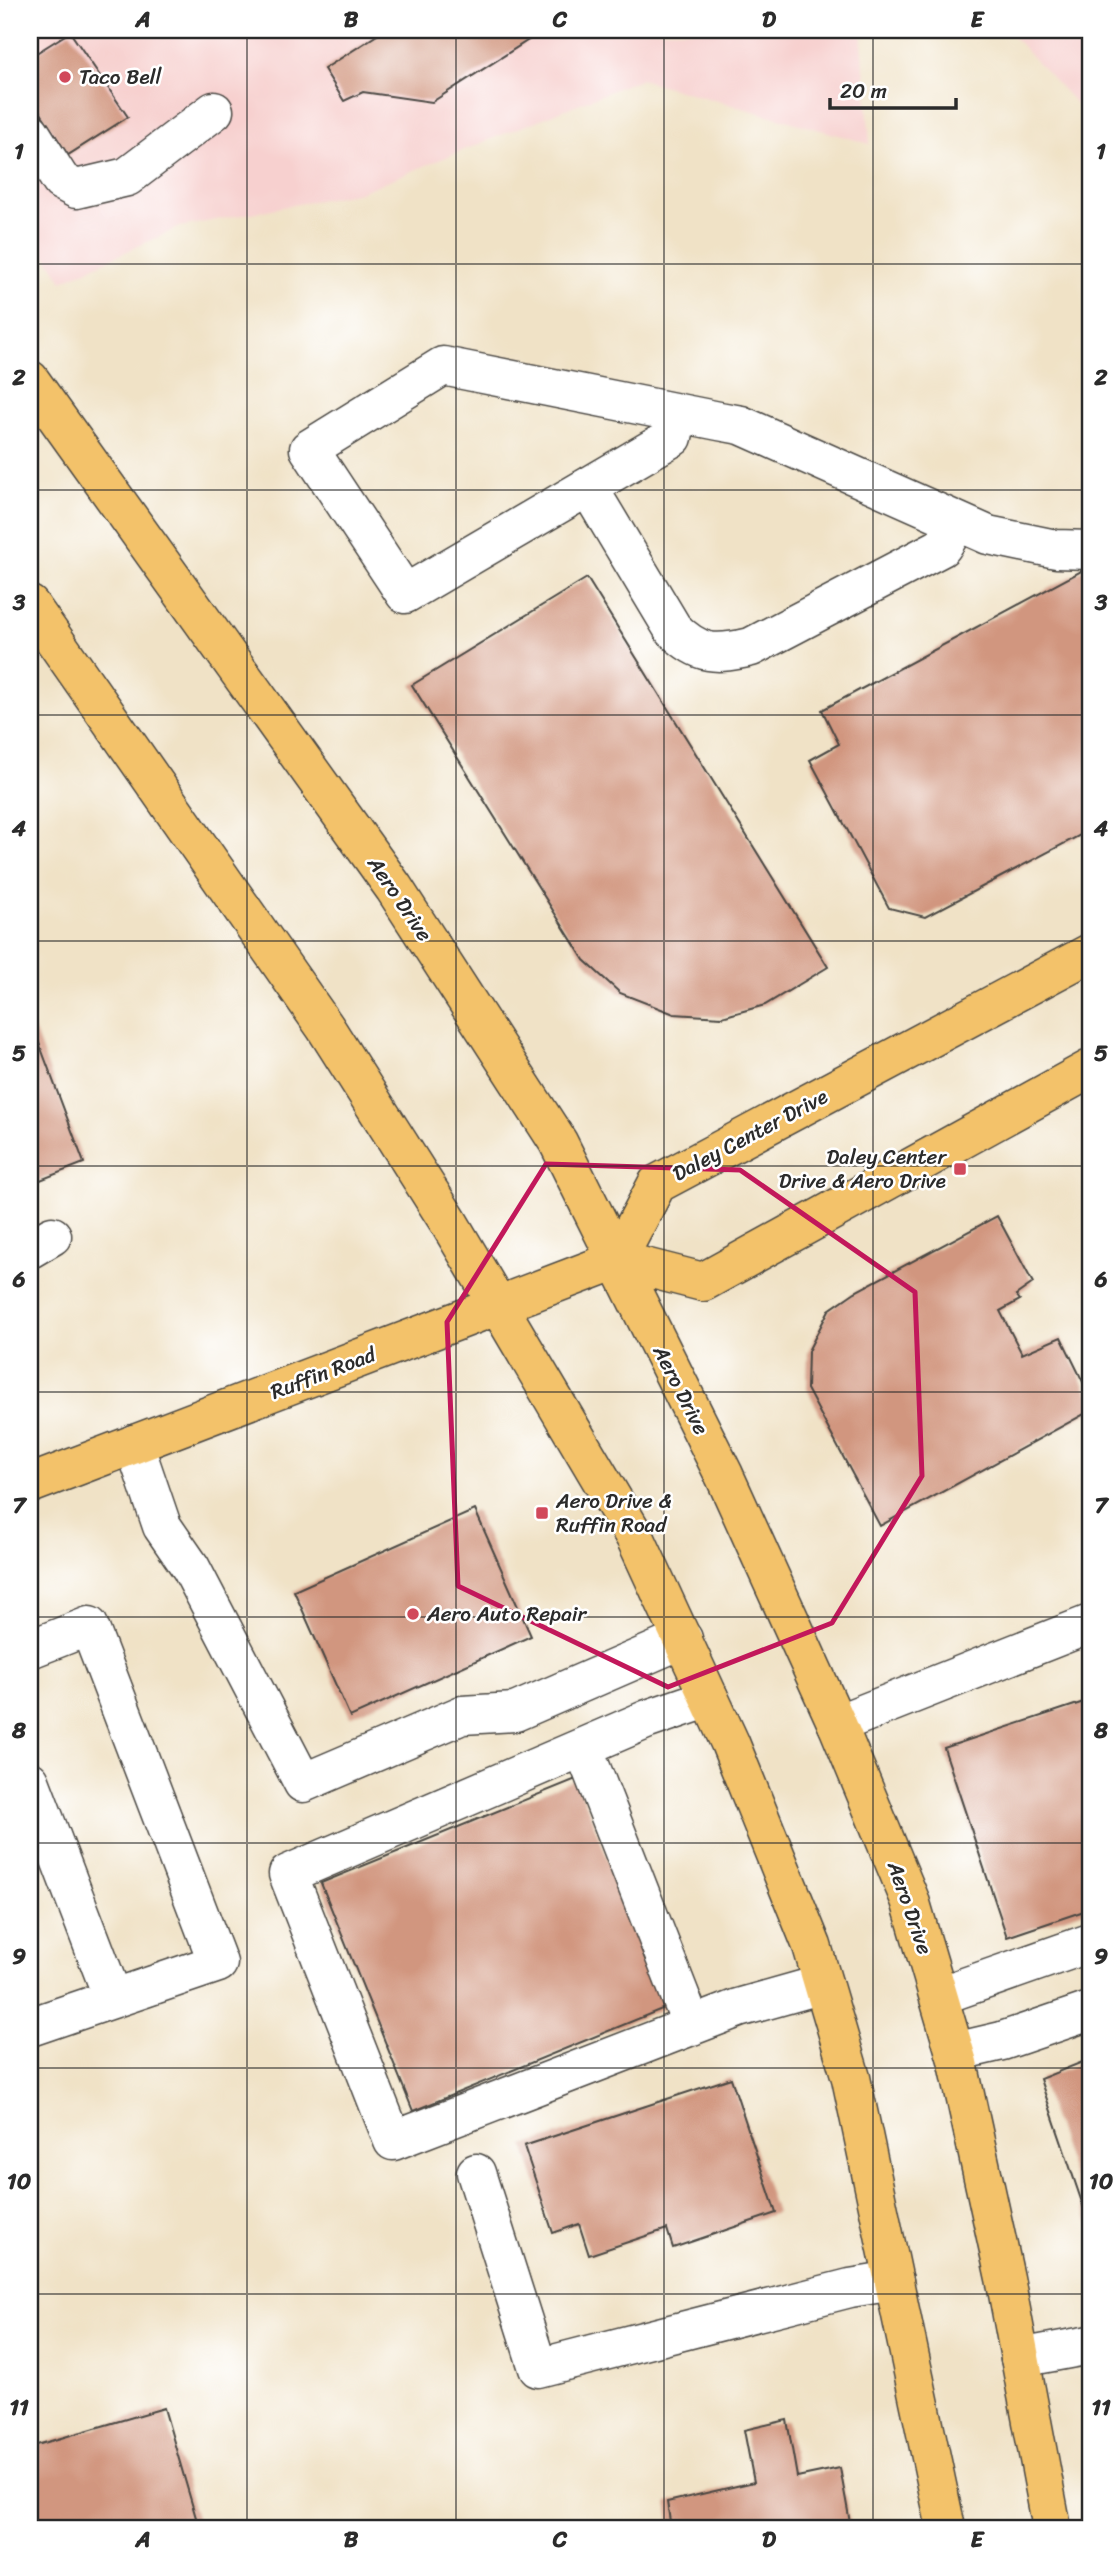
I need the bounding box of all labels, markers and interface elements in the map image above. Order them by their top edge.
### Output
text: A [134,0,151,40]
text: B [344,0,359,40]
text: C [552,0,568,40]
text: D [762,0,777,40]
text: E [971,0,986,40]
place label: Taco Bell [79,58,163,96]
scale bar [830,66,956,110]
marker: Taco Bell [57,69,73,85]
text: 20 m [840,72,887,110]
text: 1 [14,131,24,172]
text: 1 [1096,131,1106,172]
text: 2 [11,357,26,398]
text: 2 [1093,357,1108,398]
text: 3 [12,582,26,623]
text: 3 [1094,582,1108,623]
text: 4 [11,808,27,849]
text: 4 [1093,808,1109,849]
street label: Aero Drive [357,847,443,950]
text: 5 [12,1033,26,1074]
text: 5 [1094,1033,1108,1074]
street label: Daley Center Drive [665,1078,835,1192]
place label: Daley Center Drive & Aero Drive [779,1138,947,1200]
marker: Daley Center Drive & Aero Drive [952,1161,968,1177]
text: 6 [11,1259,26,1300]
text: 6 [1093,1259,1108,1300]
street label: Ruffin Road [265,1335,383,1410]
street label: Aero Drive [642,1337,720,1442]
place label: Aero Drive & Ruffin Road [555,1482,672,1544]
text: 7 [12,1485,27,1526]
text: 7 [1094,1485,1109,1526]
marker: Aero Drive & Ruffin Road [534,1505,550,1521]
place label: Aero Auto Repair [426,1595,587,1633]
marker: Aero Auto Repair [405,1606,421,1622]
text: 8 [11,1710,26,1751]
text: 8 [1093,1710,1108,1751]
street label: Aero Drive [876,1855,944,1960]
text: 9 [12,1936,26,1977]
text: 9 [1094,1936,1108,1977]
text: 10 [7,2161,32,2202]
text: 10 [1089,2161,1114,2202]
text: 11 [9,2387,29,2428]
text: 11 [1091,2387,1111,2428]
text: A [134,2519,151,2558]
text: B [344,2519,359,2558]
text: C [552,2519,568,2558]
text: D [762,2519,777,2558]
text: E [971,2519,986,2558]

